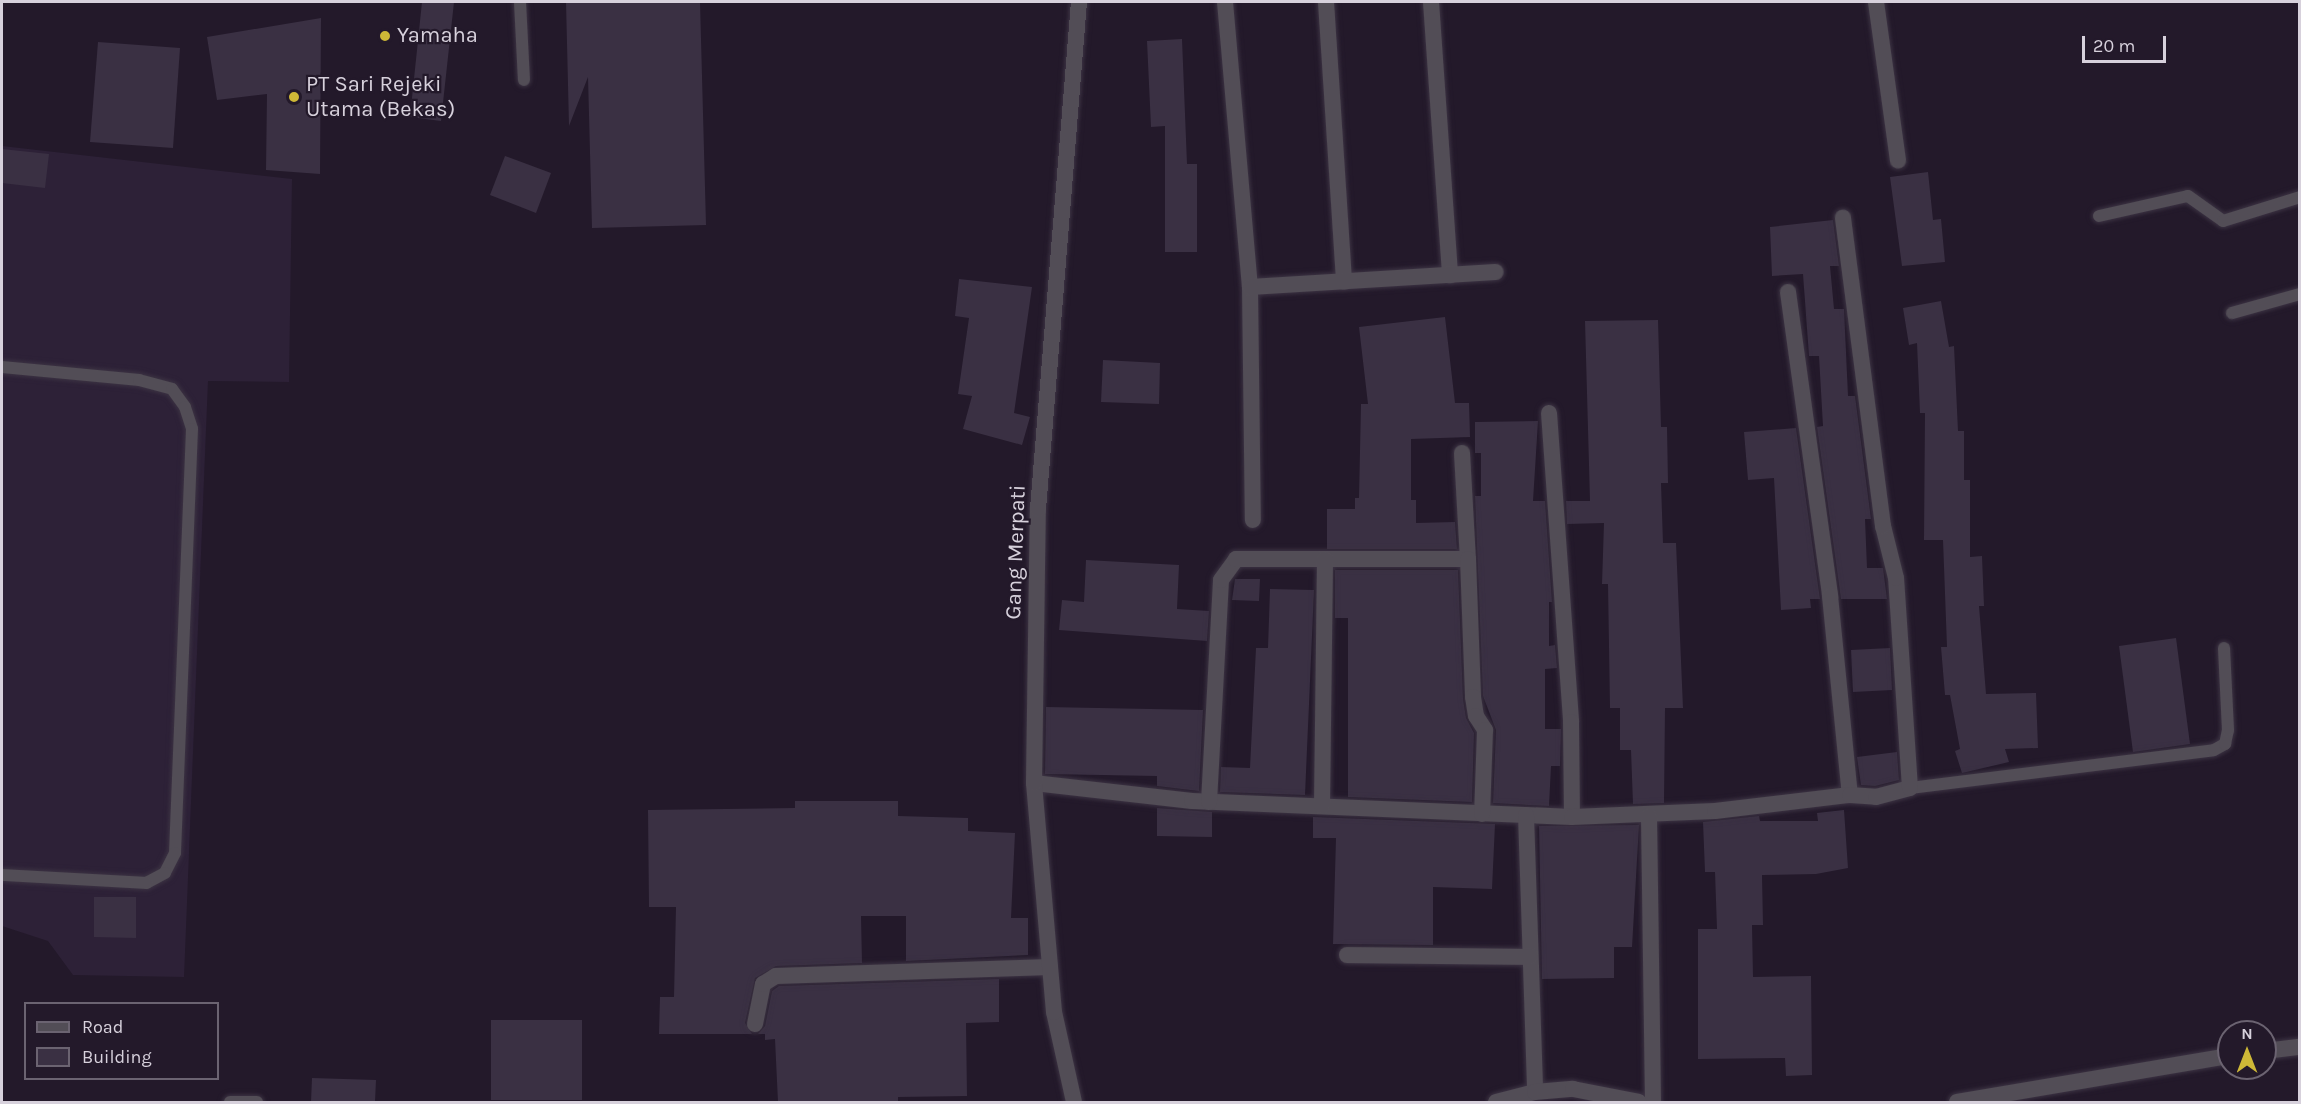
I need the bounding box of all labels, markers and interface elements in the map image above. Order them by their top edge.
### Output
place label: Yamaha [397,23,478,49]
scale bar [2085,24,2169,62]
marker: Yamaha [378,29,392,43]
text: 20 m [2093,35,2135,57]
place label: PT Sari Rejeki Utama (Bekas) [306,71,455,122]
marker: PT Sari Rejeki Utama (Bekas) [287,90,301,104]
street label: Gang Merpati [1000,484,1032,620]
legend [24,1002,219,1080]
text: Road [82,1016,123,1038]
north arrow [2217,1020,2277,1080]
text: N [2241,1024,2253,1043]
text: Building [82,1046,152,1068]

